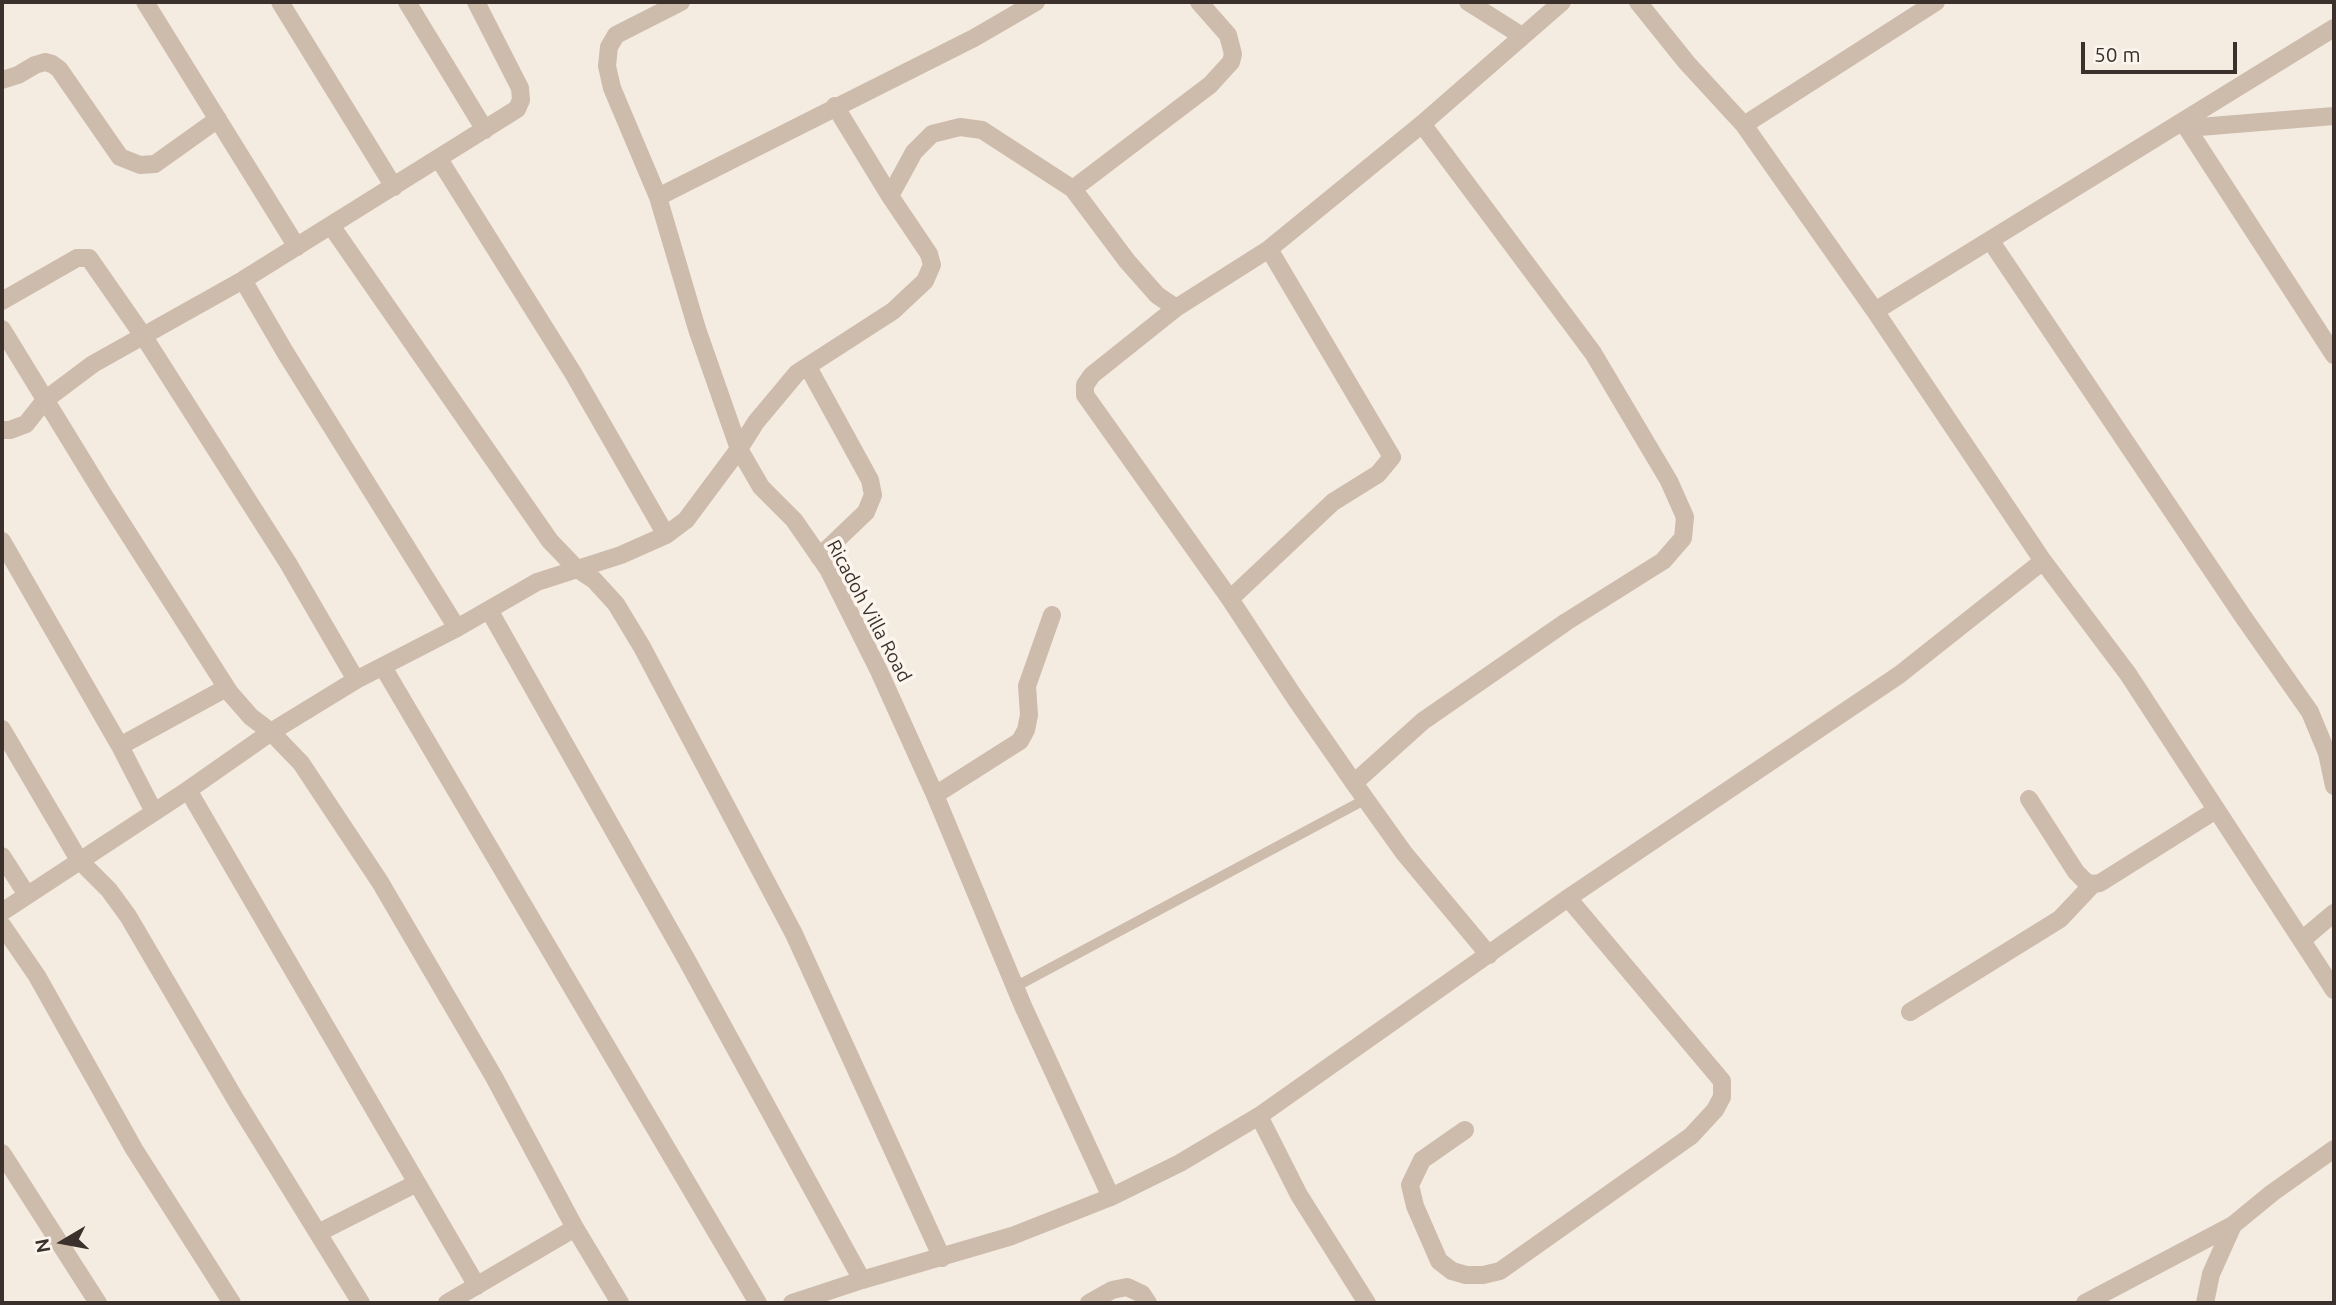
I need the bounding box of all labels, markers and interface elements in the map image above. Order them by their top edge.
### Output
scale bar [2084,28,2240,72]
text: 50 m [2094,42,2141,66]
street label: Ricadoh Villa Road [822,536,916,686]
north arrow [28,1207,98,1277]
text: N [30,1237,54,1255]

